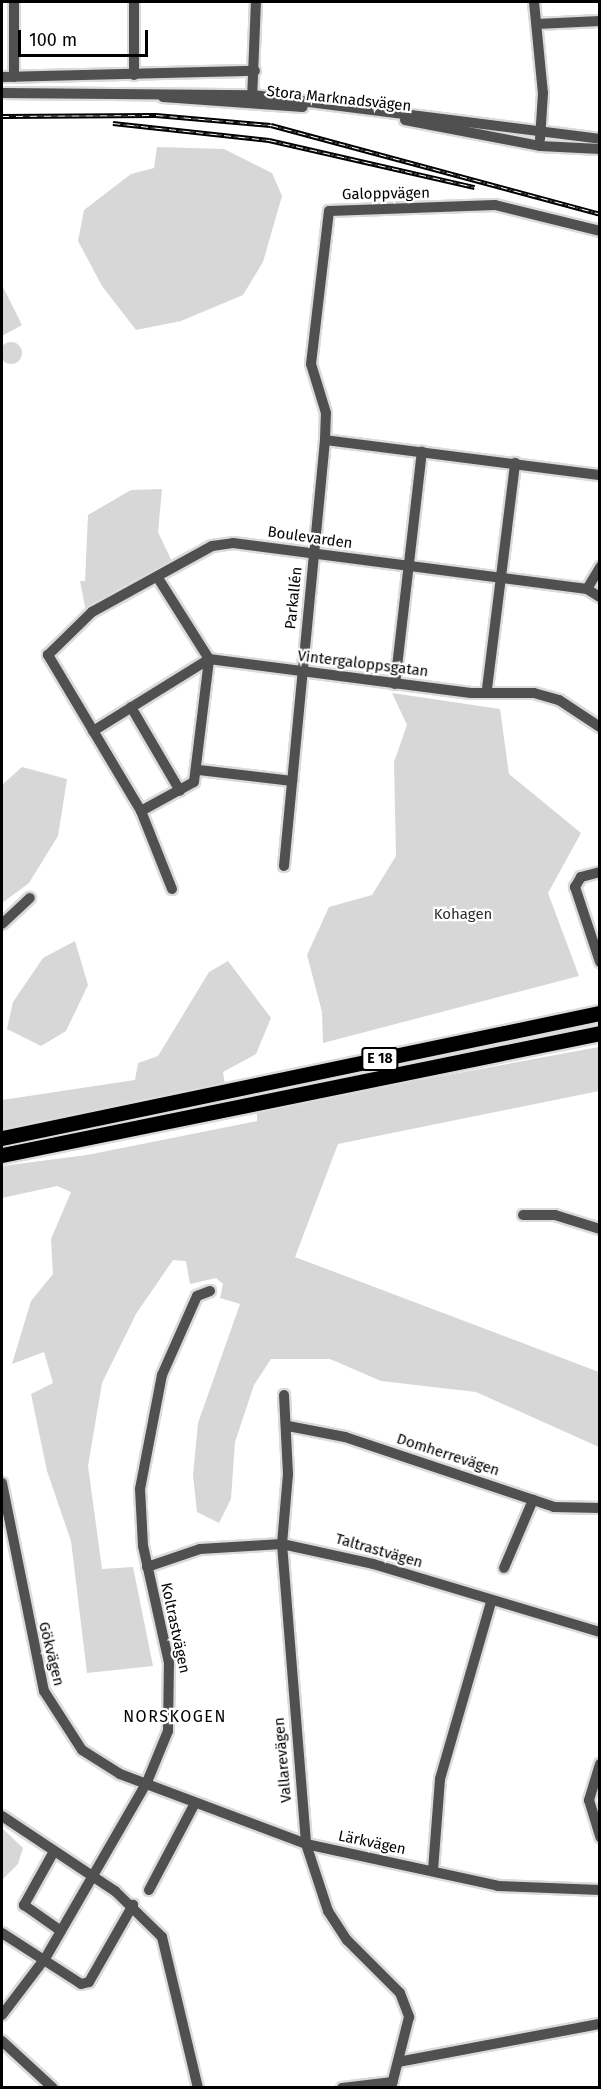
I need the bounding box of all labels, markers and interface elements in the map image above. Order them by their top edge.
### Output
scale bar [21,18,152,56]
text: 100 m [29,29,77,51]
street label: Stora Marknadsvägen [266,82,412,116]
street label: Galoppvägen [342,184,430,204]
street label: Boulevarden [266,523,354,553]
street label: Parkallén [282,566,306,630]
street label: Vintergaloppsgatan [297,647,429,681]
park label: Kohagen [434,906,492,924]
road number: E 18 [360,1048,400,1070]
street label: Domherrevägen [394,1430,502,1480]
street label: Taltrastvägen [333,1530,425,1572]
street label: Koltrastvägen [157,1581,193,1675]
street label: Gökvägen [34,1620,68,1688]
district label: NORSKOGEN [123,1707,227,1727]
street label: Vallarevägen [270,1717,296,1803]
street label: Lärkvägen [337,1827,407,1859]

